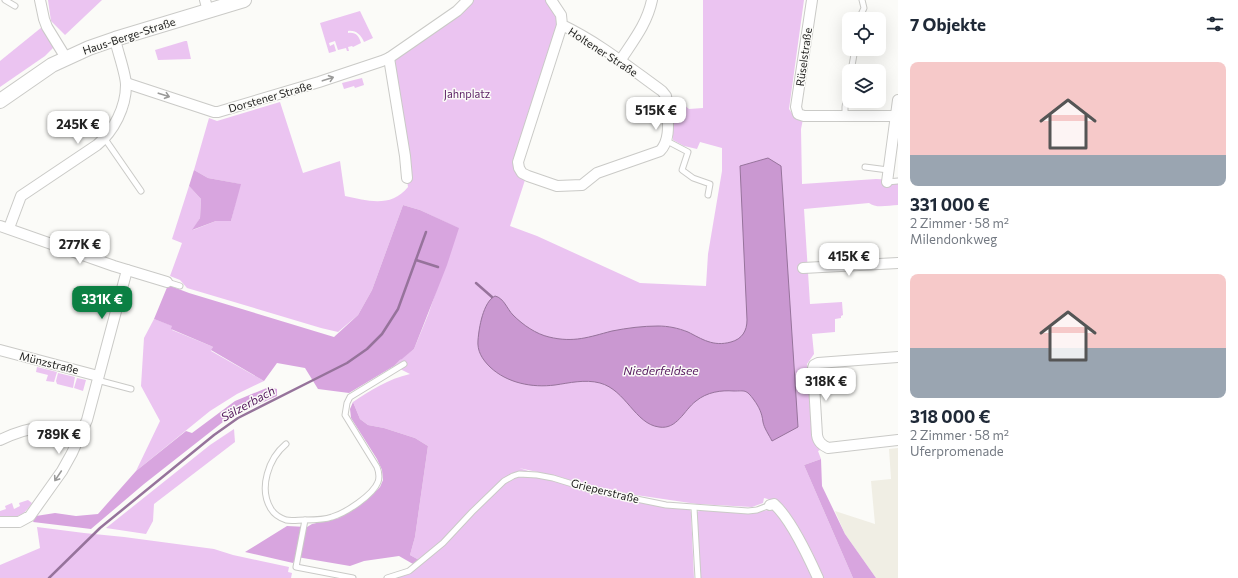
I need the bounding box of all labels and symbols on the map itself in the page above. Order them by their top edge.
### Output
street label: Haus-Berge-Straße [81,14,177,57]
street label: Holtener Straße [566,24,640,79]
street label: Rüselstraße [793,27,814,87]
one-way arrow [322,75,335,82]
street label: Dorstener Straße [227,78,313,115]
park label: Jahnplatz [444,87,491,101]
one-way arrow [157,92,170,99]
pin: 515K € [623,97,689,131]
pin: 245K € [45,111,111,145]
pin: 277K € [47,231,113,265]
pin: 415K € [816,243,882,277]
pin: 331K € [69,286,135,320]
street label: Münzstraße [18,349,80,376]
water label: Niederfeldsee [623,363,699,377]
pin: 318K € [793,368,859,402]
water label: Sälzerbach [218,383,277,424]
pin: 789K € [26,421,92,455]
one-way arrow [54,471,62,482]
street label: Grieperstraße [570,476,641,505]

